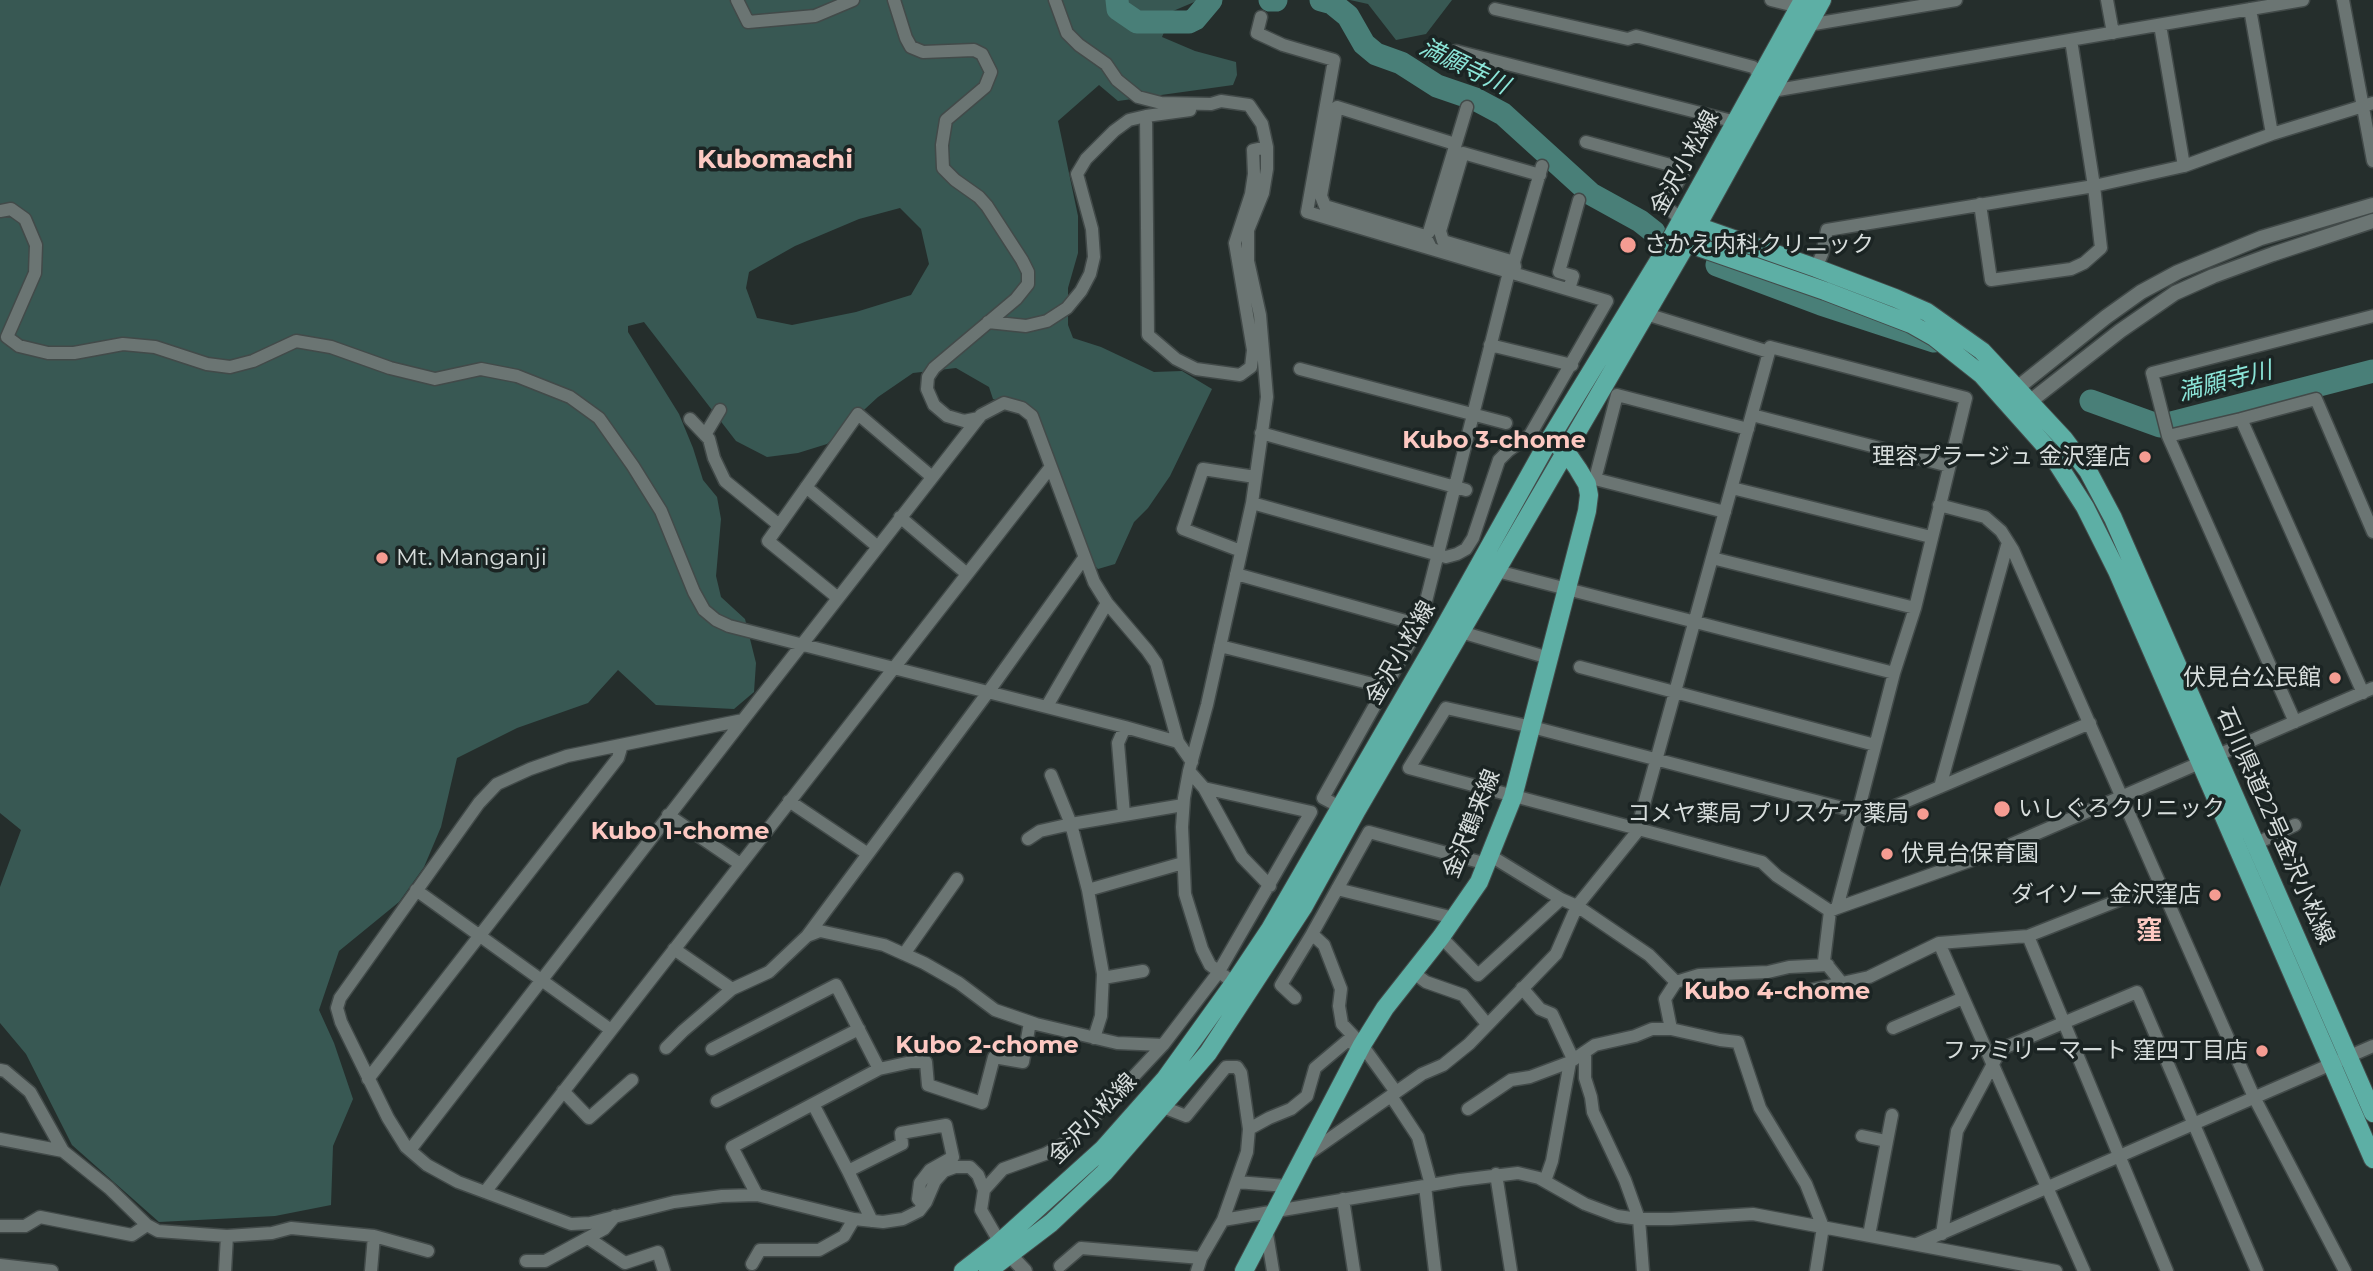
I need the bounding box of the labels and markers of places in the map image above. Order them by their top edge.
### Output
place label: さかえ内科クリニック [1644,231,1874,259]
marker: さかえ内科クリニック [1618,235,1638,255]
place label: 理容プラージュ 金沢窪店 [1872,443,2131,471]
marker: 理容プラージュ 金沢窪店 [2137,449,2153,465]
place label: Mt. Manganji [396,544,547,572]
marker: Mt. Manganji [374,550,390,566]
place label: 伏見台公民館 [2183,664,2321,692]
marker: 伏見台公民館 [2327,670,2343,686]
place label: いしぐろクリニック [2018,795,2225,823]
marker: いしぐろクリニック [1992,799,2012,819]
place label: コメヤ薬局 プリスケア薬局 [1627,800,1909,828]
marker: コメヤ薬局 プリスケア薬局 [1915,806,1931,822]
place label: 伏見台保育園 [1901,840,2039,868]
marker: 伏見台保育園 [1879,846,1895,862]
place label: ダイソー 金沢窪店 [2011,881,2201,909]
marker: ダイソー 金沢窪店 [2207,887,2223,903]
place label: ファミリーマート 窪四丁目店 [1943,1037,2248,1065]
marker: ファミリーマート 窪四丁目店 [2254,1043,2270,1059]

